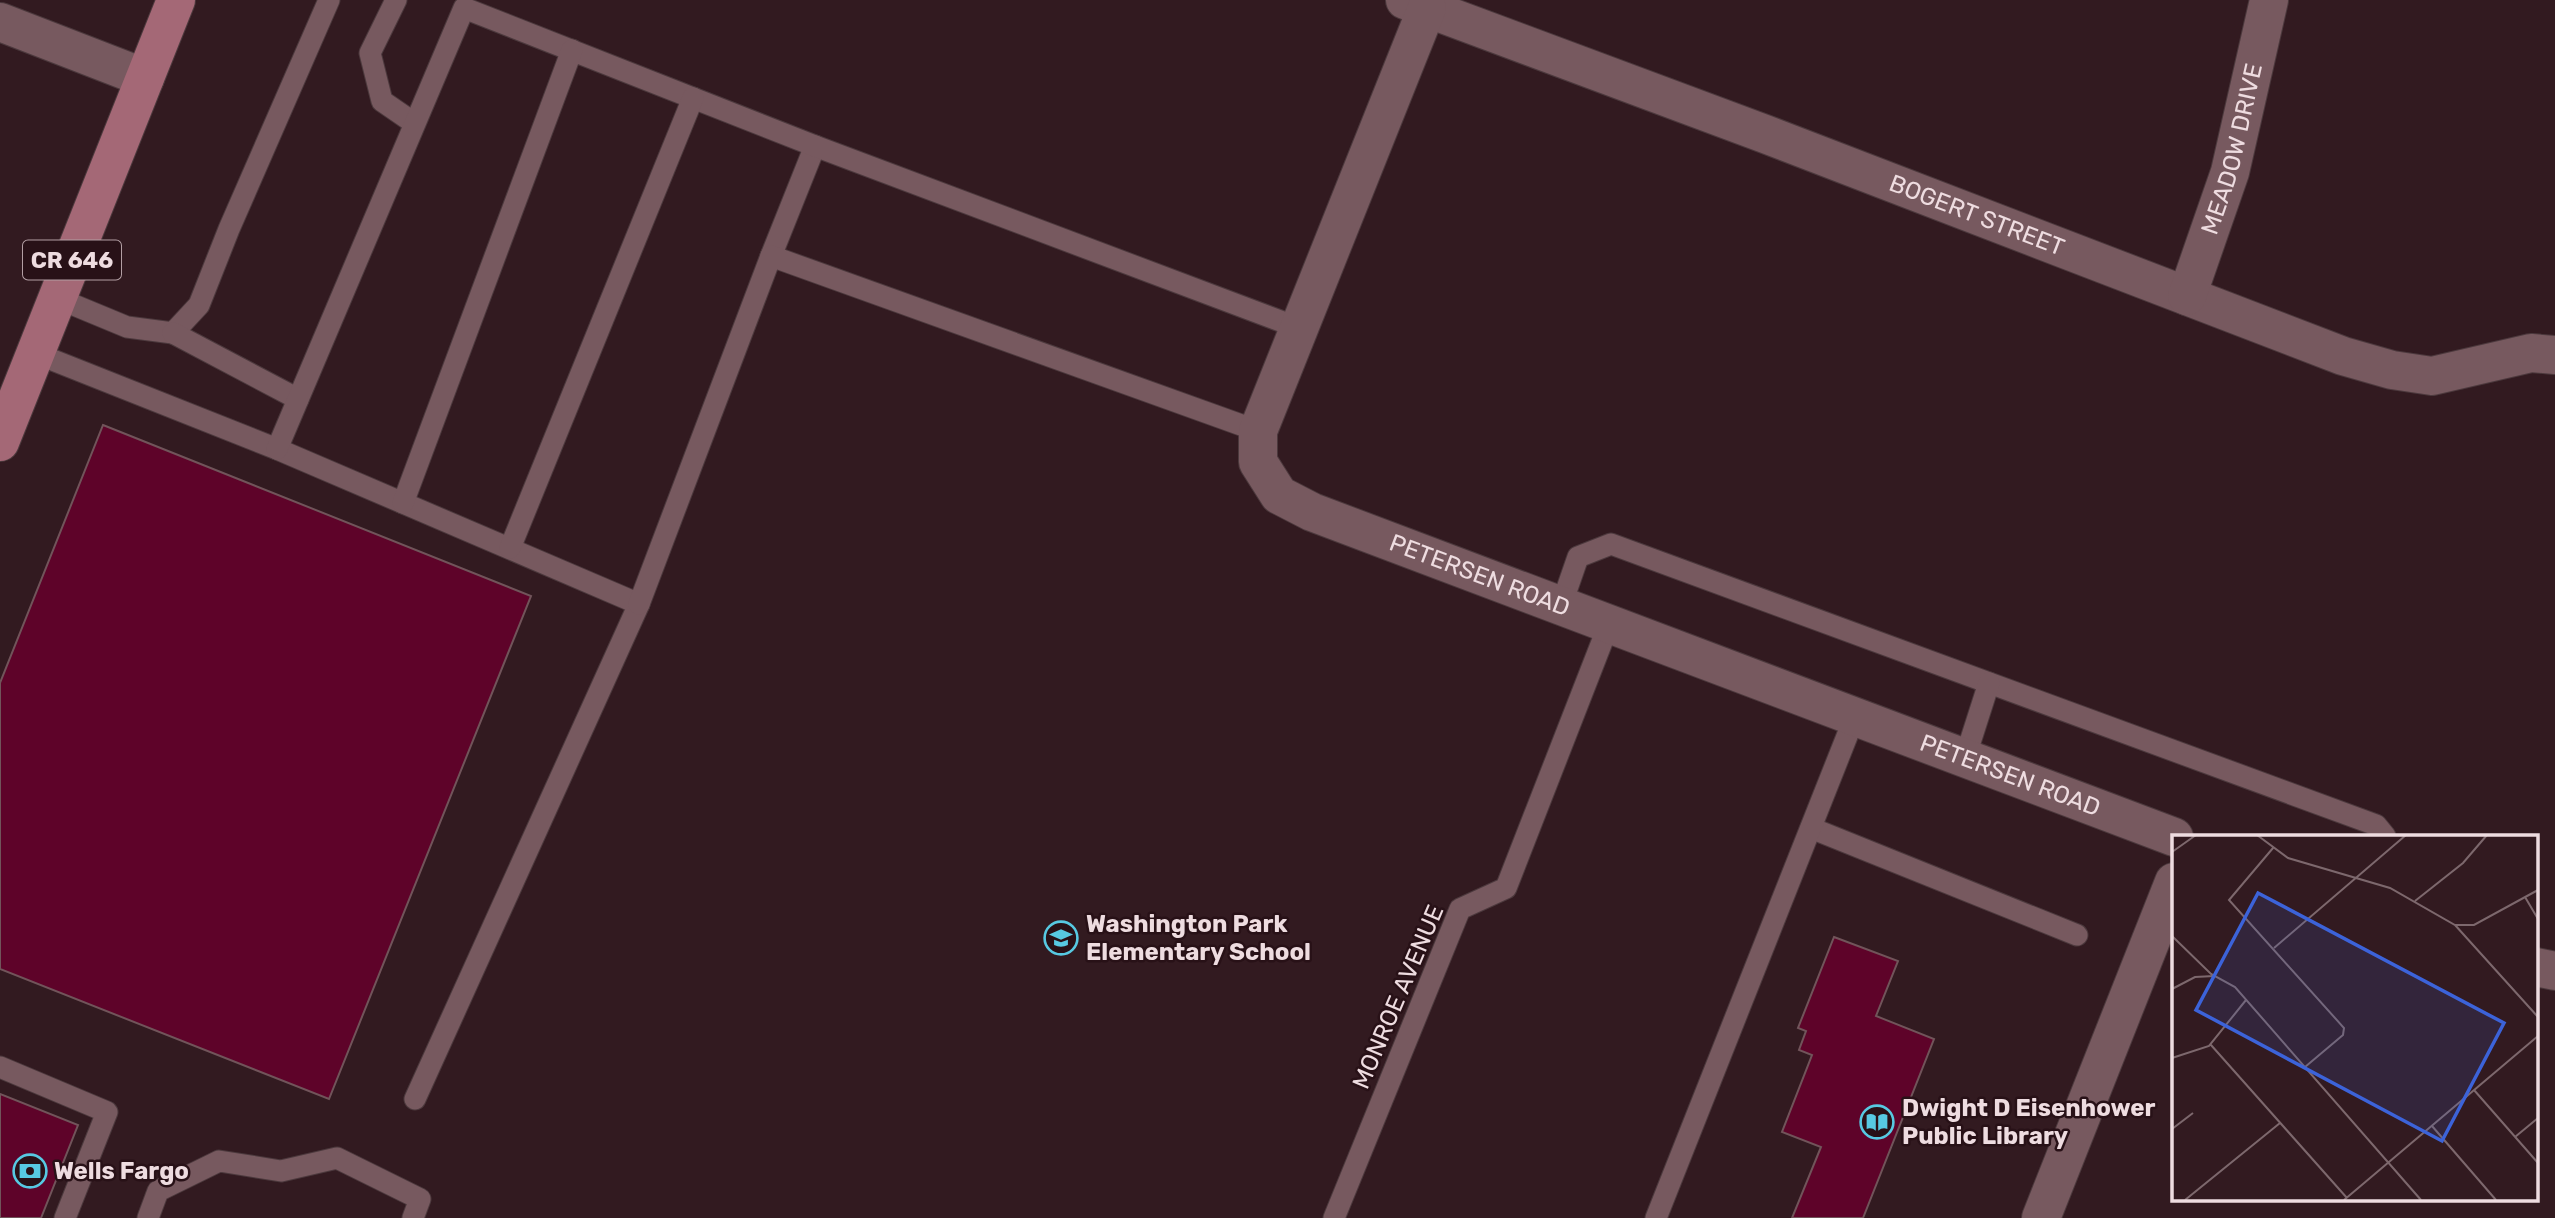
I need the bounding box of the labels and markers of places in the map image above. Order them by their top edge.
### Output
place label: Washington Park Elementary School [1086,910,1311,966]
school or university icon: Washington Park Elementary School [1042,919,1080,957]
place label: Dwight D Eisenhower Public Library [1902,1094,2156,1150]
library icon: Dwight D Eisenhower Public Library [1858,1103,1896,1141]
bank icon: Wells Fargo [11,1152,49,1190]
place label: Wells Fargo [54,1157,189,1185]

